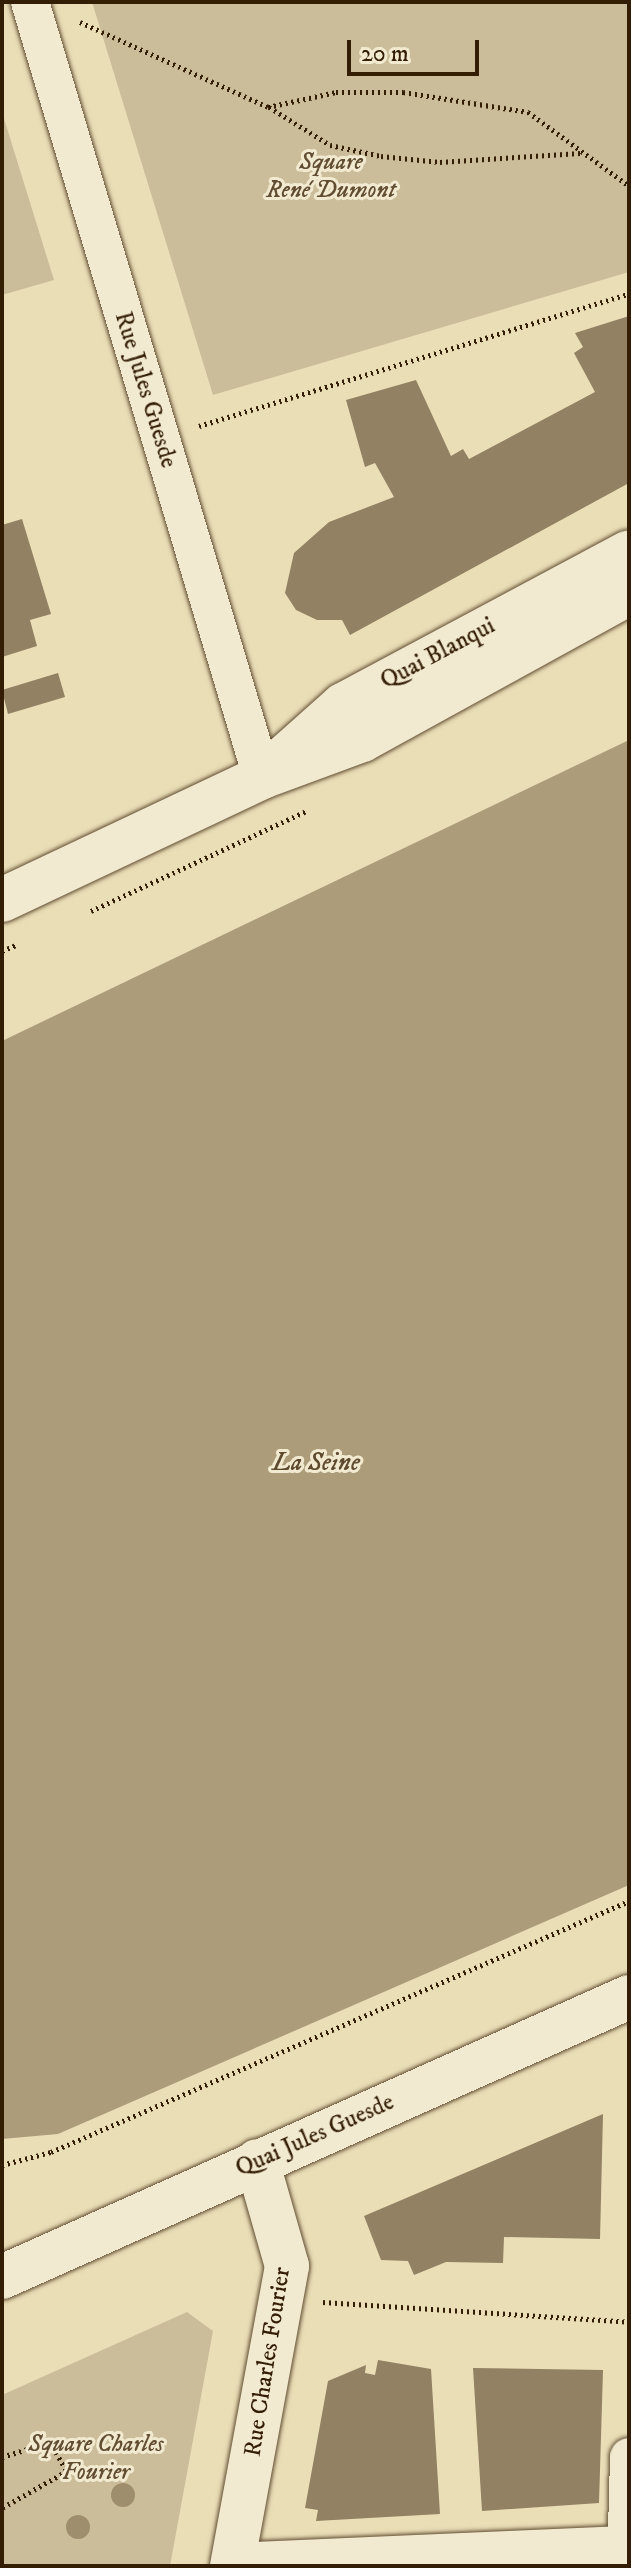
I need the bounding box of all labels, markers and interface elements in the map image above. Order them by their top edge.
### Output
scale bar [351,24,483,74]
text: 20 m [361,39,409,69]
park label: Square René Dumont [266,149,396,205]
street label: Rue Jules Guesde [108,308,182,472]
street label: Quai Blanqui [376,612,500,696]
water label: La Seine [272,1447,360,1479]
street label: Quai Jules Guesde [231,2088,399,2184]
street label: Rue Charles Fourier [239,2265,297,2459]
park label: Square Charles Fourier [28,2431,164,2487]

